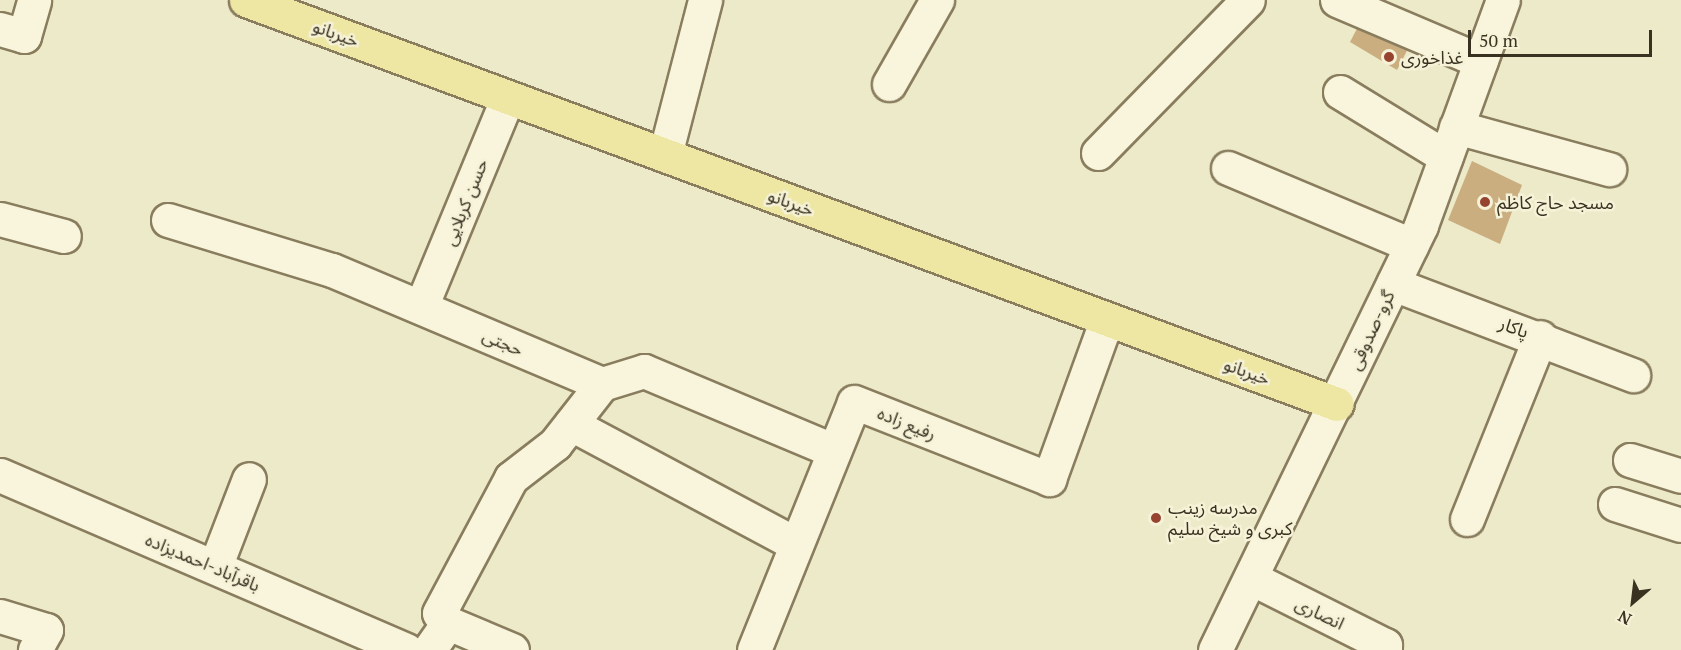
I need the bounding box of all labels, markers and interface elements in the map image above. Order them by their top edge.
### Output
street label: خیربانو [310,15,362,51]
scale bar [1471,18,1656,56]
text: 50 m [1479,28,1518,52]
place label: غذاخوری [1401,46,1463,68]
marker: غذاخوری [1382,50,1396,64]
street label: حسن کربلایی [438,155,492,249]
street label: خیربانو [765,184,817,220]
place label: مسجد حاج کاظم [1497,191,1614,213]
marker: مسجد حاج کاظم [1478,195,1492,209]
street label: گرو-صدوقی [1343,287,1399,373]
street label: پاکار [1496,312,1532,342]
street label: حجتی [479,324,527,360]
street label: خیربانو [1221,353,1273,389]
street label: رفیع زاده [875,402,939,444]
place label: مدرسه زینب کبری و شیخ سلیم [1168,497,1292,540]
marker: مدرسه زینب کبری و شیخ سلیم [1149,511,1163,525]
street label: باقرآباد-احمدیزاده [142,528,264,596]
north arrow [1603,572,1663,632]
street label: انصاری [1292,592,1348,634]
text: N [1614,605,1635,630]

